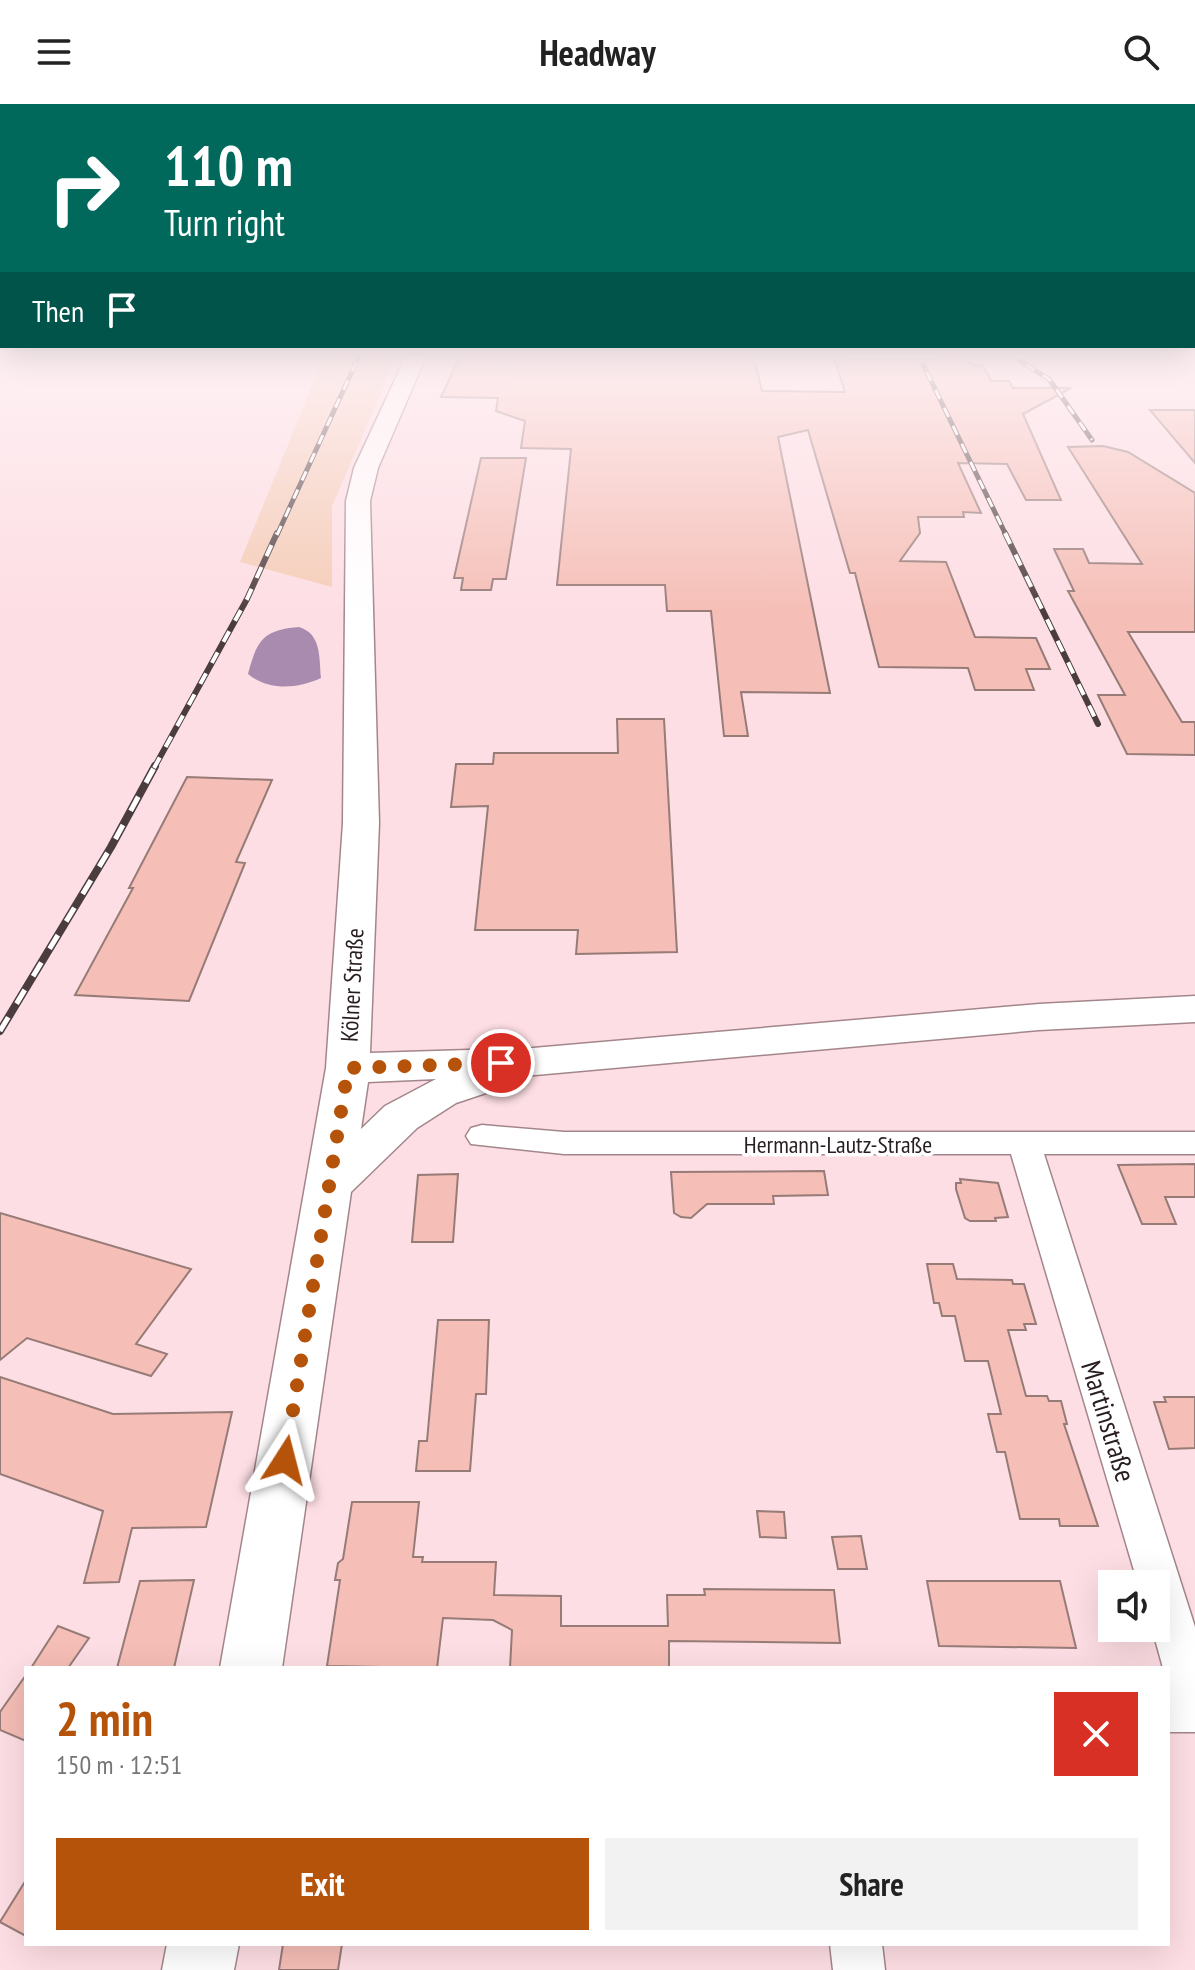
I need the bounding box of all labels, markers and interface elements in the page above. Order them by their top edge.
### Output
text: Headway [539,29,656,76]
icon: menu [32,30,76,74]
icon: search [1119,30,1163,74]
text: 110 m [164,129,293,201]
icon: right [32,136,136,240]
text: Turn right [164,199,285,246]
icon: arrive [100,288,144,332]
text: Then [32,291,84,330]
street label: Kölner Straße [334,927,370,1043]
pin [467,1029,535,1097]
icon: arrive [479,1041,523,1085]
street label: Hermann-Lautz-Straße [744,1129,932,1160]
street label: Martinstraße [1073,1356,1145,1486]
position arrow [243,1418,327,1502]
map controls [1098,1570,1170,1642]
button: sound [1098,1570,1170,1642]
text: 2 min [56,1687,153,1749]
button: close [1054,1692,1138,1776]
text: 150 m · 12:51 [56,1748,182,1781]
button: Exit [56,1838,589,1930]
button: Share [605,1838,1138,1930]

